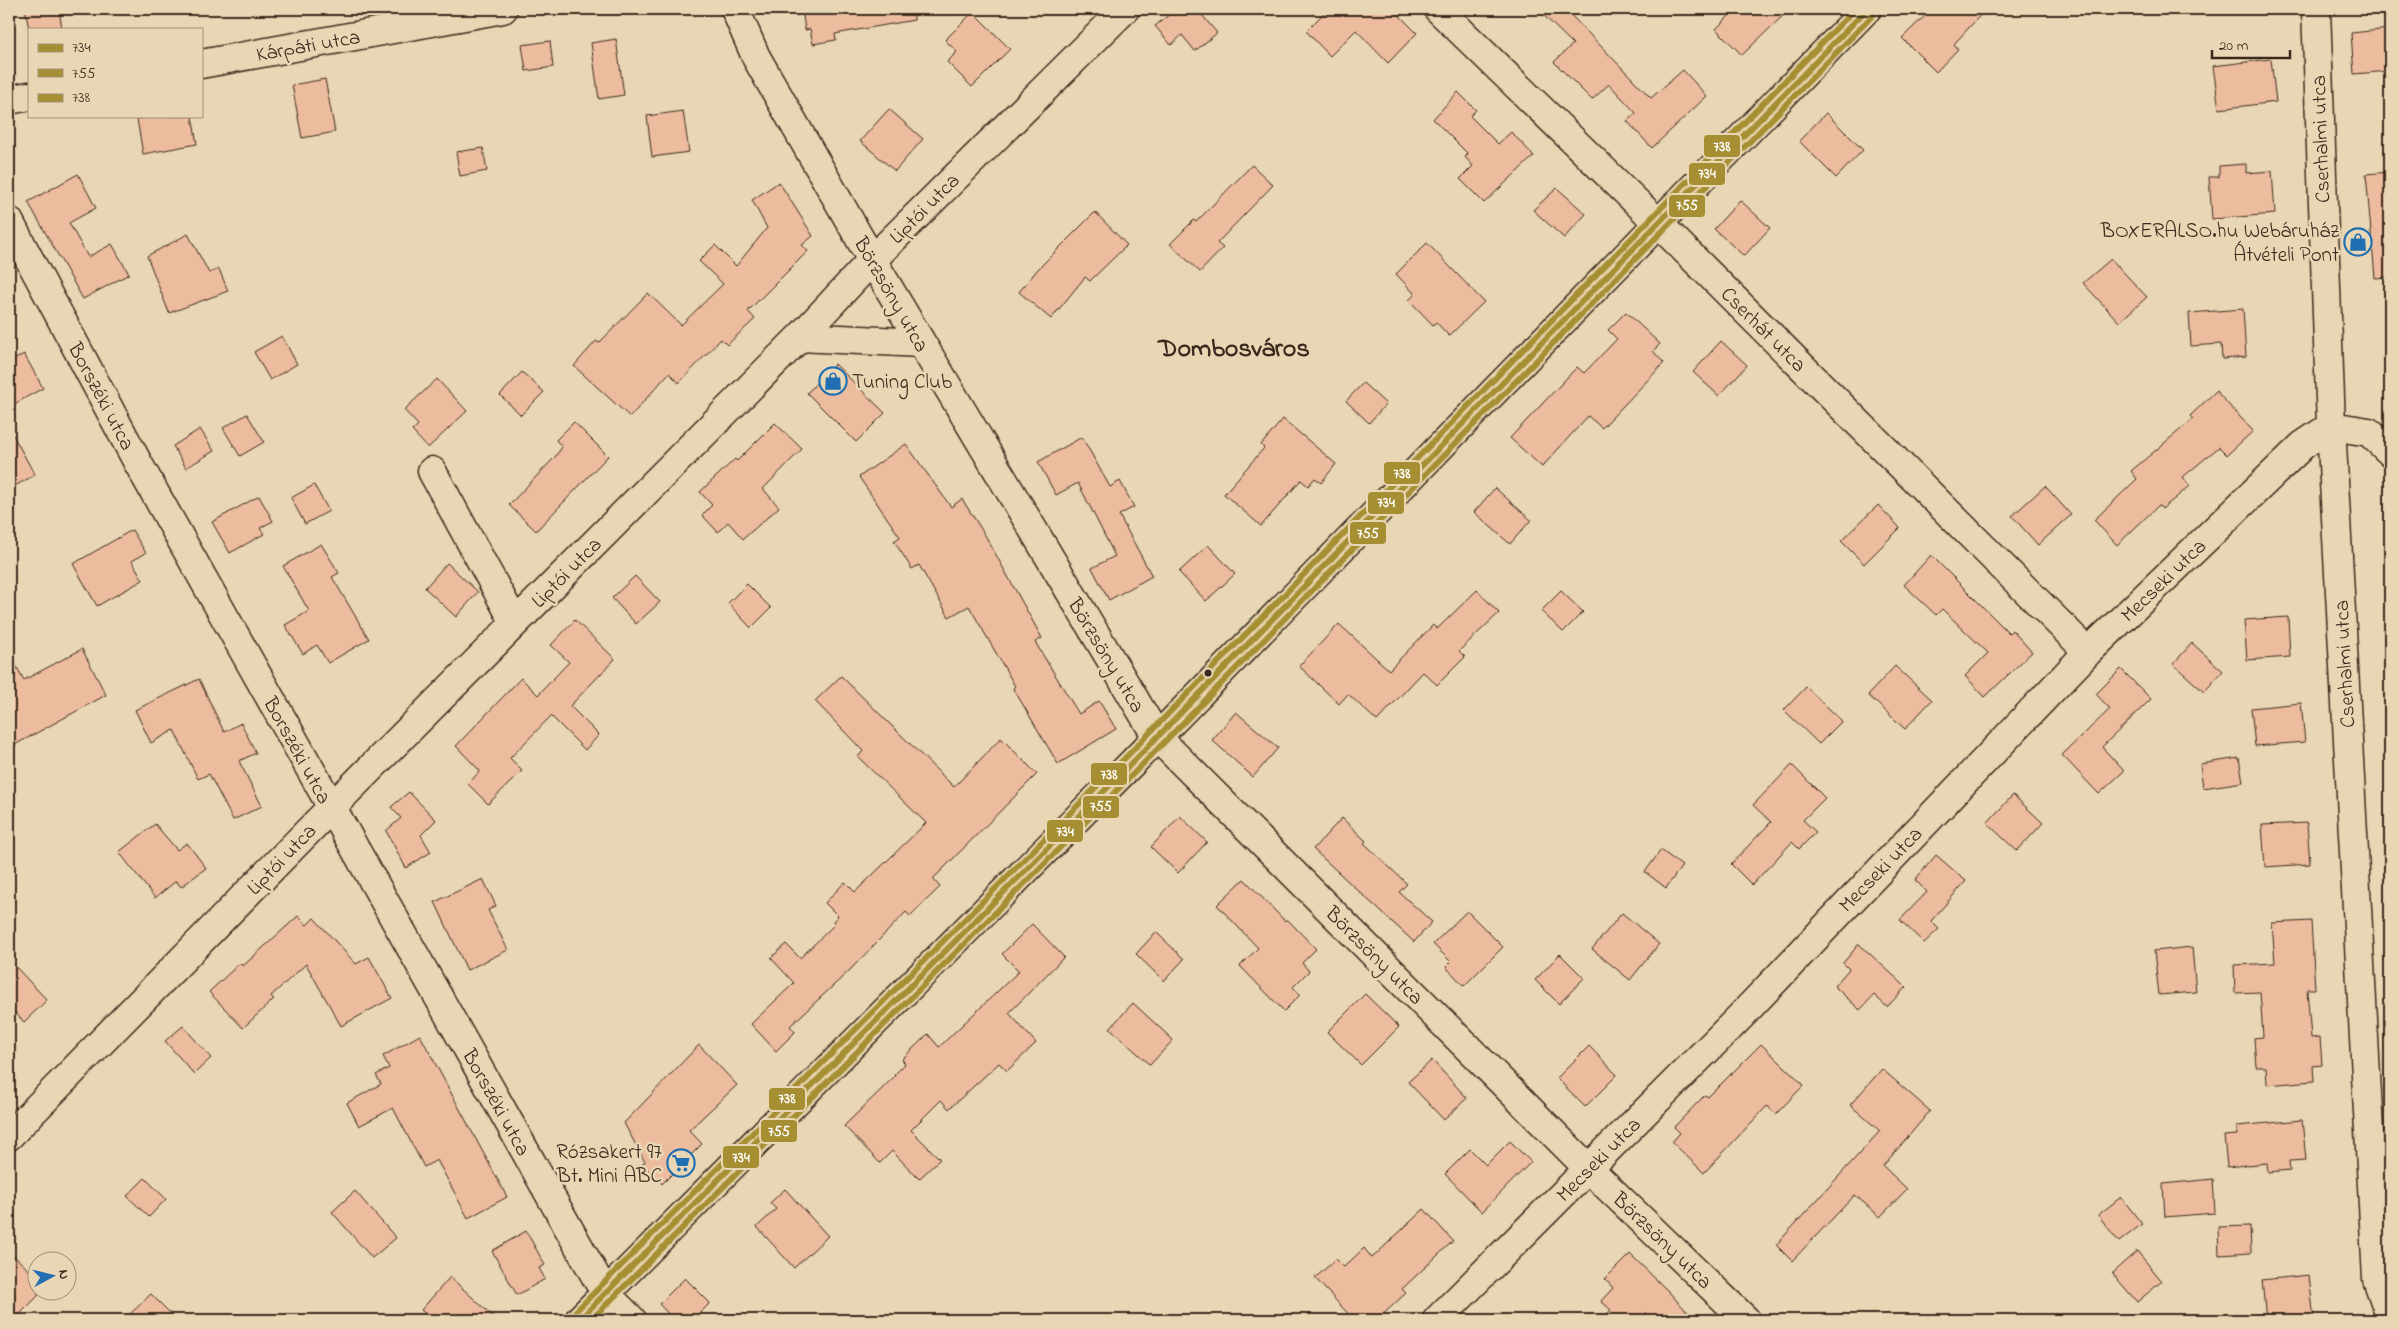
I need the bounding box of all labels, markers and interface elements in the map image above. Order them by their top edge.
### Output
street label: Kárpáti utca [254,23,363,71]
legend [28,28,202,118]
scale bar [2212,28,2289,60]
text: 20 m [2219,35,2249,57]
text: 734 [72,37,91,59]
text: 755 [72,63,96,85]
street label: Cserhalmi utca [2305,74,2339,203]
text: 738 [72,87,90,109]
line badge: 738 [1703,134,1741,158]
text: 738 [1714,137,1731,158]
line badge: 734 [1688,162,1726,186]
text: 734 [1698,164,1716,185]
street label: Liptói utca [883,167,968,252]
line badge: 755 [1668,194,1706,218]
text: 755 [1676,196,1698,217]
place label: BOXERALSO.hu Webáruház Átvételi Pont [2100,217,2339,271]
shop icon: BOXERALSO.hu Webáruház Átvételi Pont [2343,227,2373,257]
street label: Börzsöny utca [843,231,935,359]
street label: Cserhát utca [1713,281,1812,380]
district label: Dombosváros [1157,331,1310,369]
street label: Borszéki utca [59,337,141,456]
shop icon: Tuning Club [818,366,848,396]
place label: Tuning Club [852,368,952,400]
line badge: 738 [1383,461,1421,485]
text: 738 [1394,464,1411,485]
line badge: 734 [1367,491,1405,515]
text: 734 [1377,493,1395,514]
line badge: 755 [1349,521,1387,545]
text: 755 [1357,524,1379,545]
street label: Liptói utca [525,531,610,616]
street label: Mecseki utca [2115,533,2214,630]
street label: Börzsöny utca [1057,592,1151,720]
street label: Cserhalmi utca [2328,599,2364,729]
unlabelled marker [1203,668,1213,678]
street label: Borszéki utca [254,691,338,810]
line badge: 738 [1090,762,1128,786]
text: 738 [1101,765,1118,786]
line badge: 755 [1082,795,1120,819]
text: 755 [1090,797,1112,818]
street label: Liptói utca [241,818,324,903]
line badge: 734 [1046,819,1084,843]
street label: Mecseki utca [1833,821,1930,920]
text: 734 [1056,822,1074,843]
street label: Börzsöny utca [1315,900,1430,1014]
street label: Borszéki utca [453,1043,537,1162]
line badge: 738 [768,1087,806,1111]
text: 738 [779,1089,796,1110]
street label: Mecseki utca [1550,1111,1649,1210]
line badge: 755 [760,1119,798,1143]
text: 755 [768,1122,790,1143]
place label: Rózsakert 97 Bt. Mini ABC [556,1138,662,1192]
line badge: 734 [722,1145,760,1169]
supermarket icon: Rózsakert 97 Bt. Mini ABC [666,1148,696,1178]
text: 734 [732,1148,750,1169]
street label: Börzsöny utca [1603,1185,1718,1298]
north arrow [28,1252,78,1302]
text: N [52,1269,74,1281]

